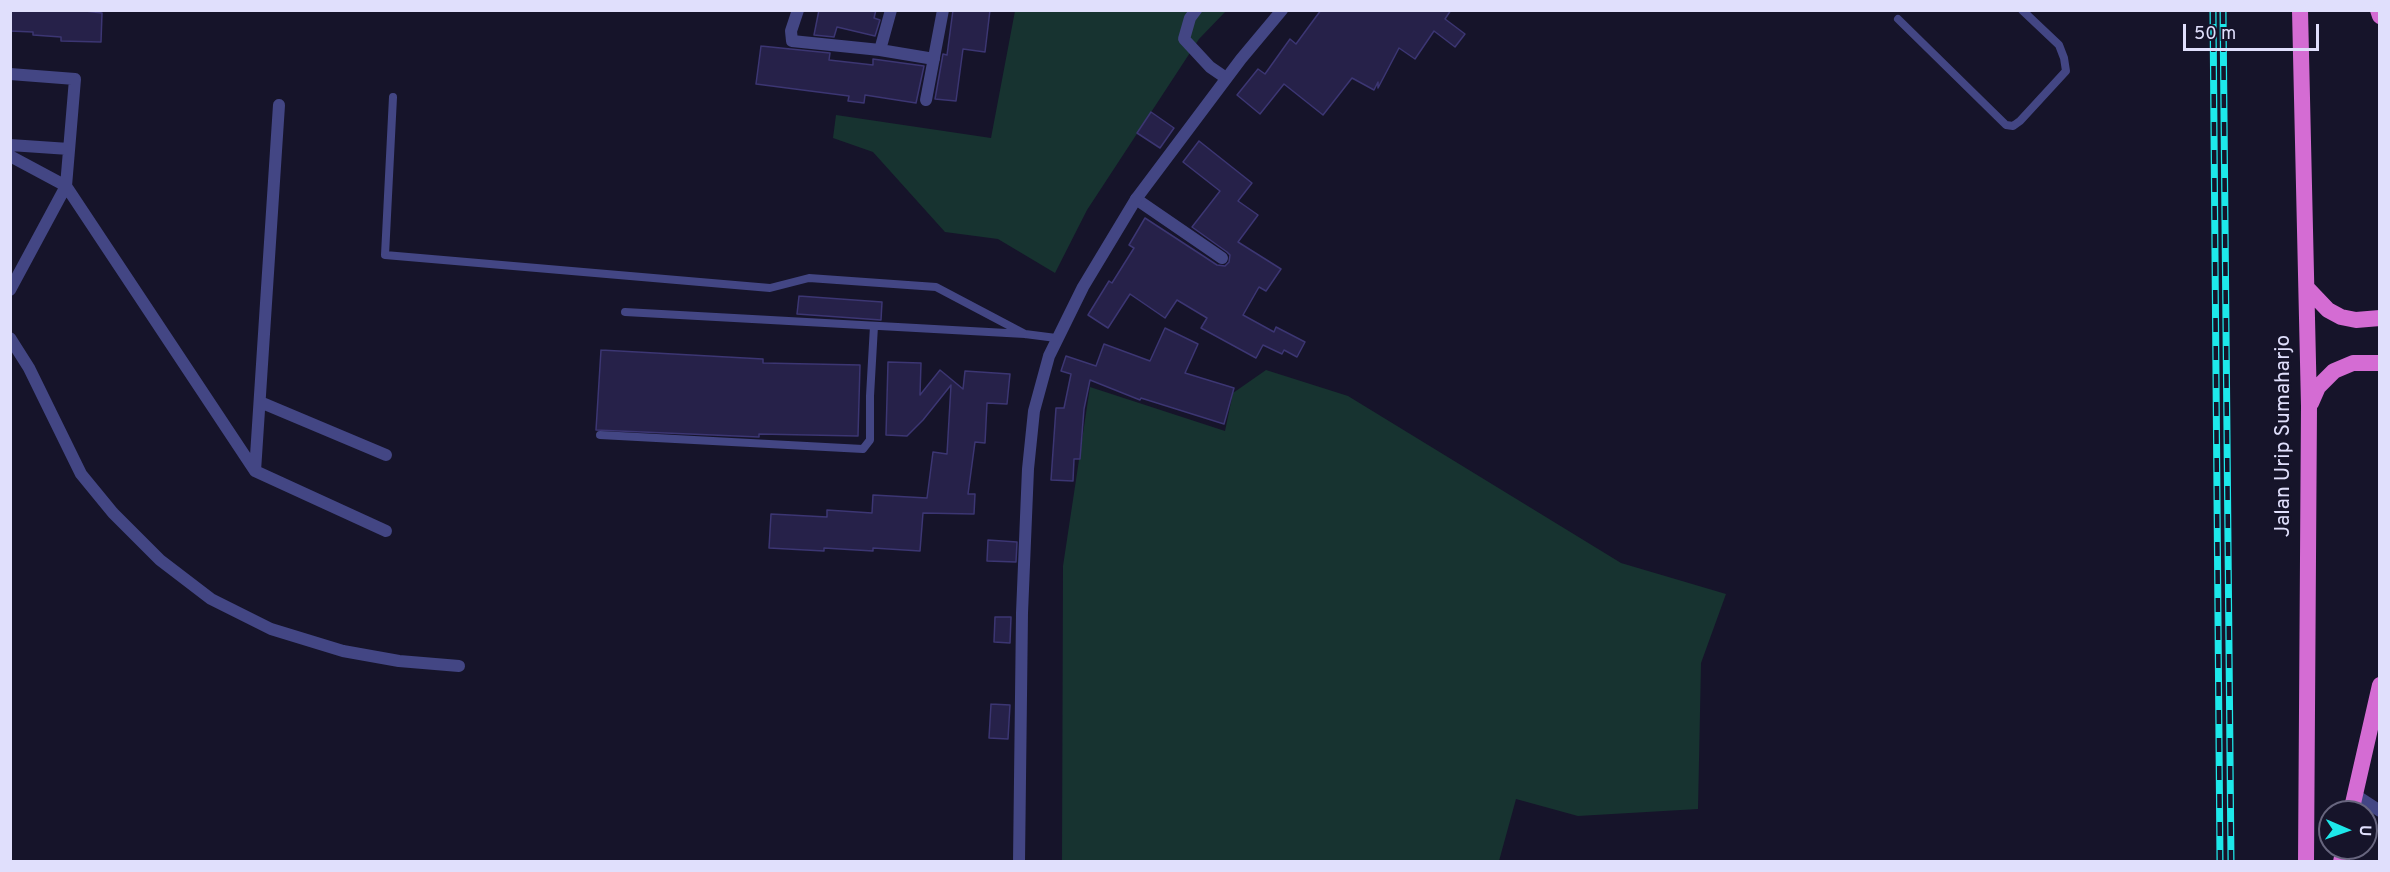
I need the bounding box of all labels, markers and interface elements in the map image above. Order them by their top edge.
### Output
scale bar [2186,12,2322,50]
text: 50 m [2194,23,2236,46]
street label: Jalan Urip Sumaharjo [2272,335,2298,537]
north arrow [2318,800,2378,860]
text: U [2354,825,2374,837]

